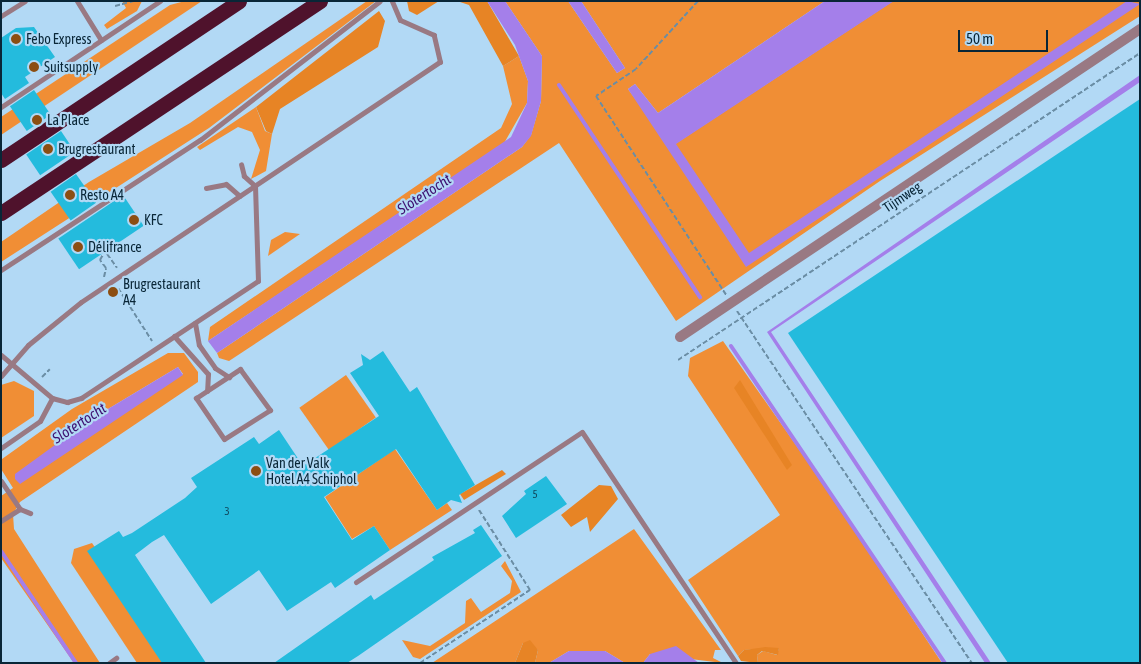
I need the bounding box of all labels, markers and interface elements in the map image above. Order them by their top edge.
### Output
scale bar [961,20,1051,52]
text: 50 m [966,30,993,47]
place label: Febo Express [26,31,91,47]
marker: Febo Express [10,33,22,45]
place label: Suitsupply [44,59,98,75]
marker: Suitsupply [28,61,40,73]
place label: La Place [47,112,89,128]
marker: La Place [31,114,43,126]
place label: Brugrestaurant [58,141,135,157]
marker: Brugrestaurant [42,143,54,155]
water label: Slotertocht [394,170,454,218]
street label: Tijmweg [879,178,925,216]
place label: Resto A4 [80,187,124,203]
marker: Resto A4 [64,189,76,201]
place label: KFC [144,212,163,228]
marker: KFC [128,214,140,226]
place label: Délifrance [88,239,142,255]
marker: Délifrance [72,241,84,253]
place label: Brugrestaurant A4 [123,276,200,308]
marker: Brugrestaurant A4 [107,286,119,298]
water label: Slotertocht [49,399,109,447]
place label: Van der Valk Hotel A4 Schiphol [266,455,357,488]
marker: Van der Valk Hotel A4 Schiphol [250,465,262,477]
house number: 5 [532,487,538,501]
house number: 3 [224,504,230,518]

